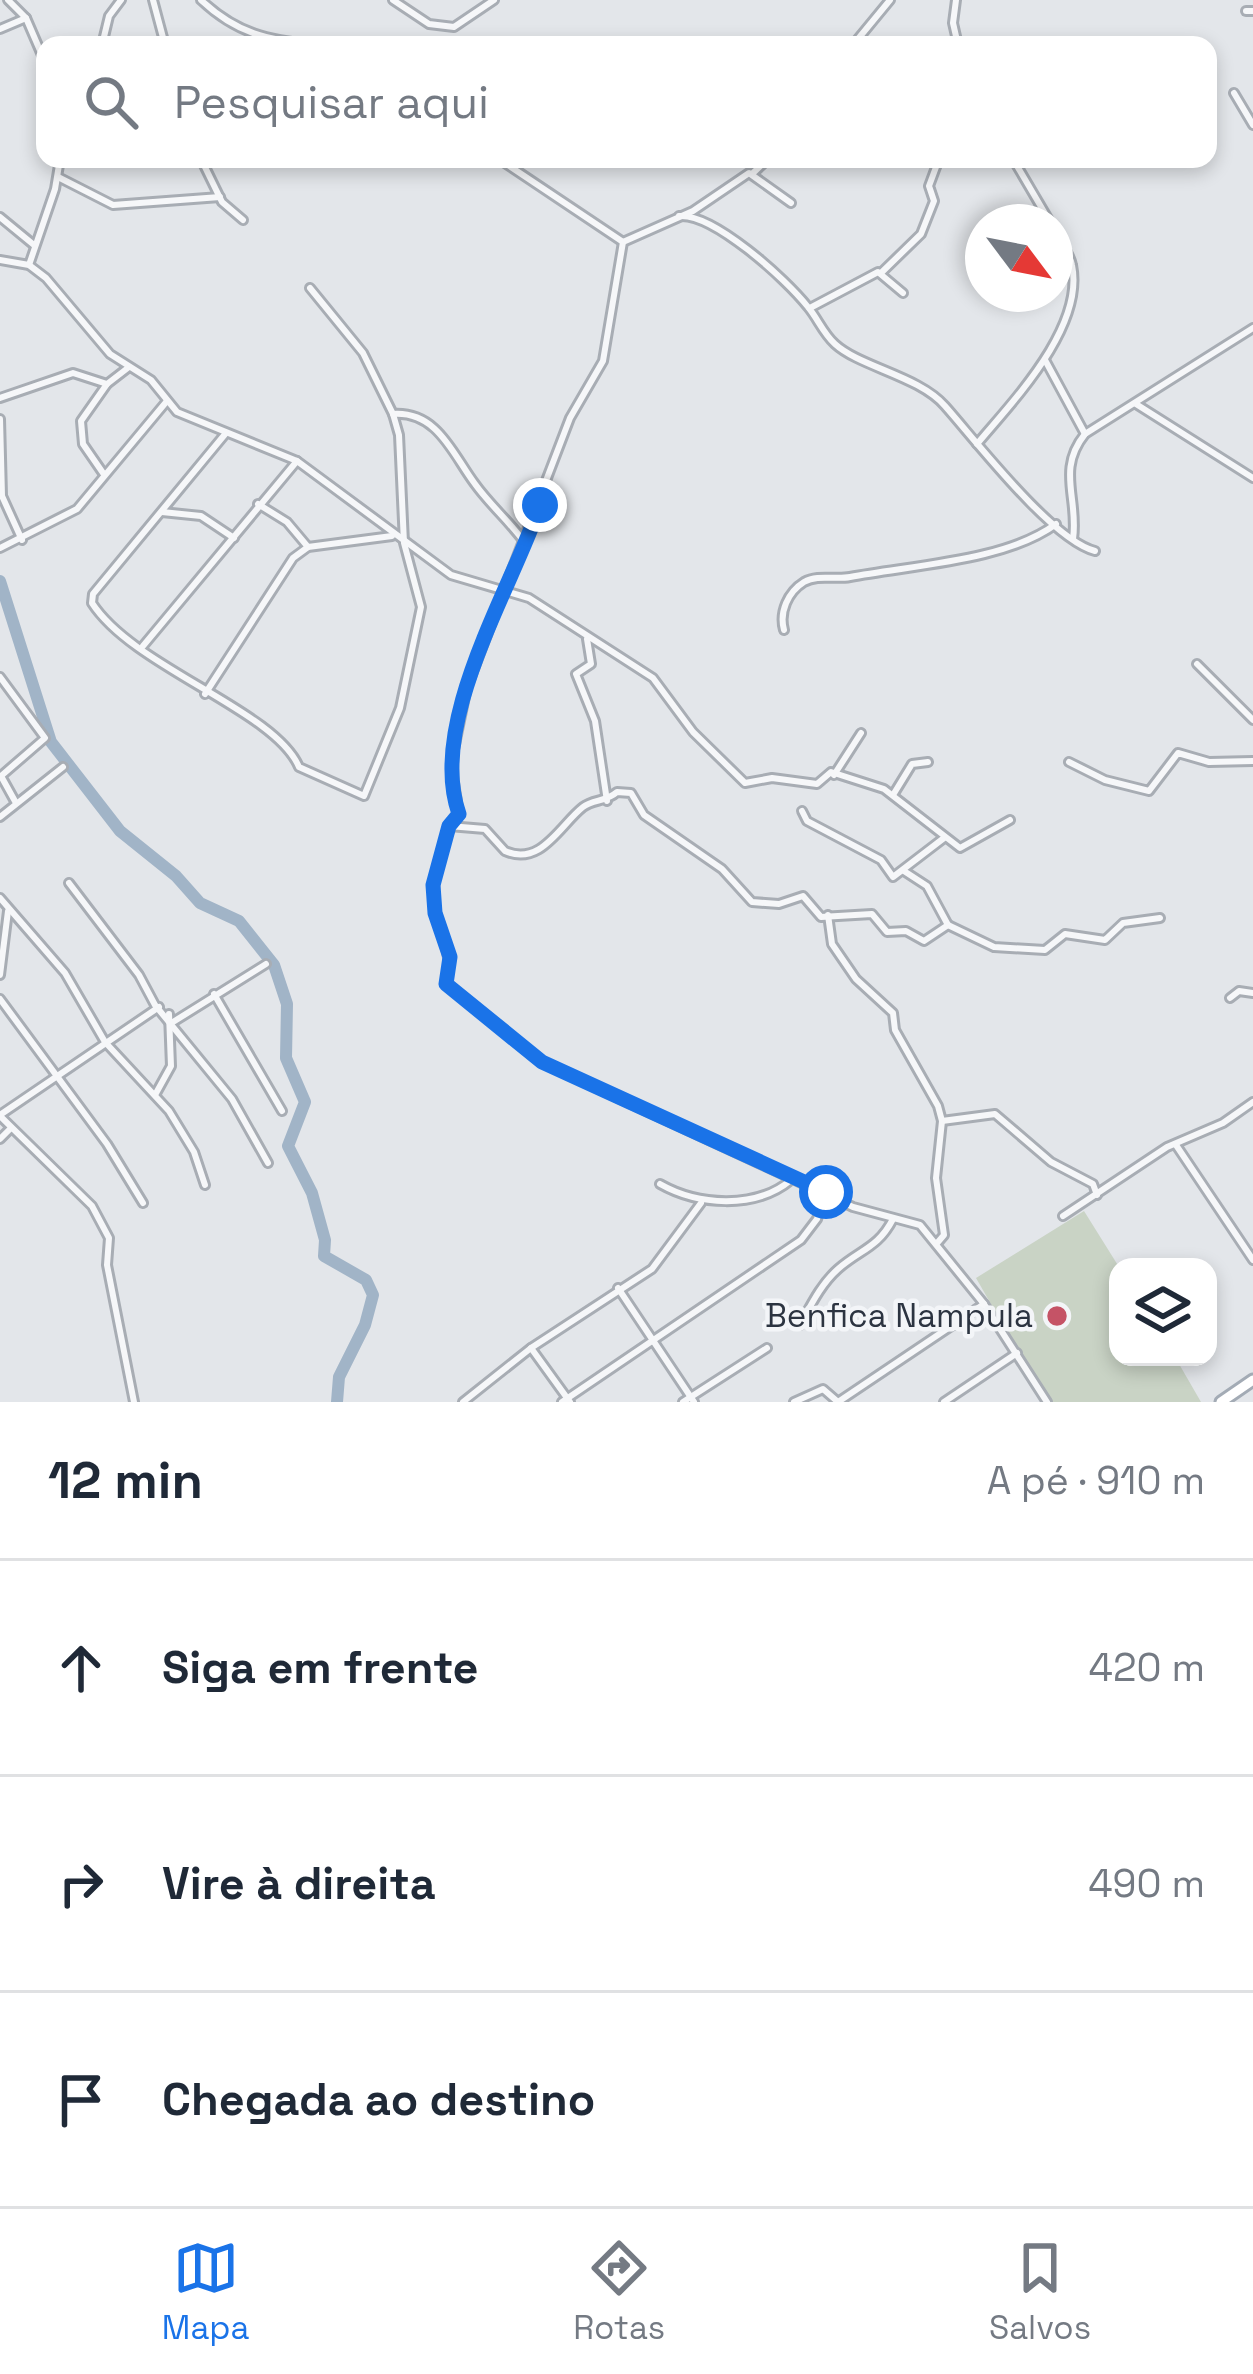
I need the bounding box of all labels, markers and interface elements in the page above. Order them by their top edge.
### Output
search box [36,36,1217,168]
icon: search [78,69,144,135]
text: Pesquisar aqui [174,74,489,131]
north arrow [965,204,1073,312]
route end [513,478,567,532]
route start [799,1165,853,1219]
map controls [1109,1258,1217,1366]
button: layers [1109,1258,1217,1366]
place label: Benfica Nampula [765,1295,1033,1337]
marker: Benfica Nampula [1044,1303,1070,1329]
text: 12 min [48,1448,203,1513]
text: A pé · 910 m [987,1456,1205,1505]
icon: ahead [48,1635,114,1701]
text: Siga em frente [162,1639,479,1696]
text: 420 m [1089,1643,1205,1692]
icon: right [48,1851,114,1917]
text: Vire à direita [162,1855,436,1912]
text: 490 m [1088,1859,1205,1908]
icon: arrive [48,2067,114,2133]
text: Chegada ao destino [162,2071,595,2128]
tab: Mapa [162,2235,250,2349]
tab: Rotas [573,2235,665,2349]
tab: Salvos [989,2235,1091,2349]

